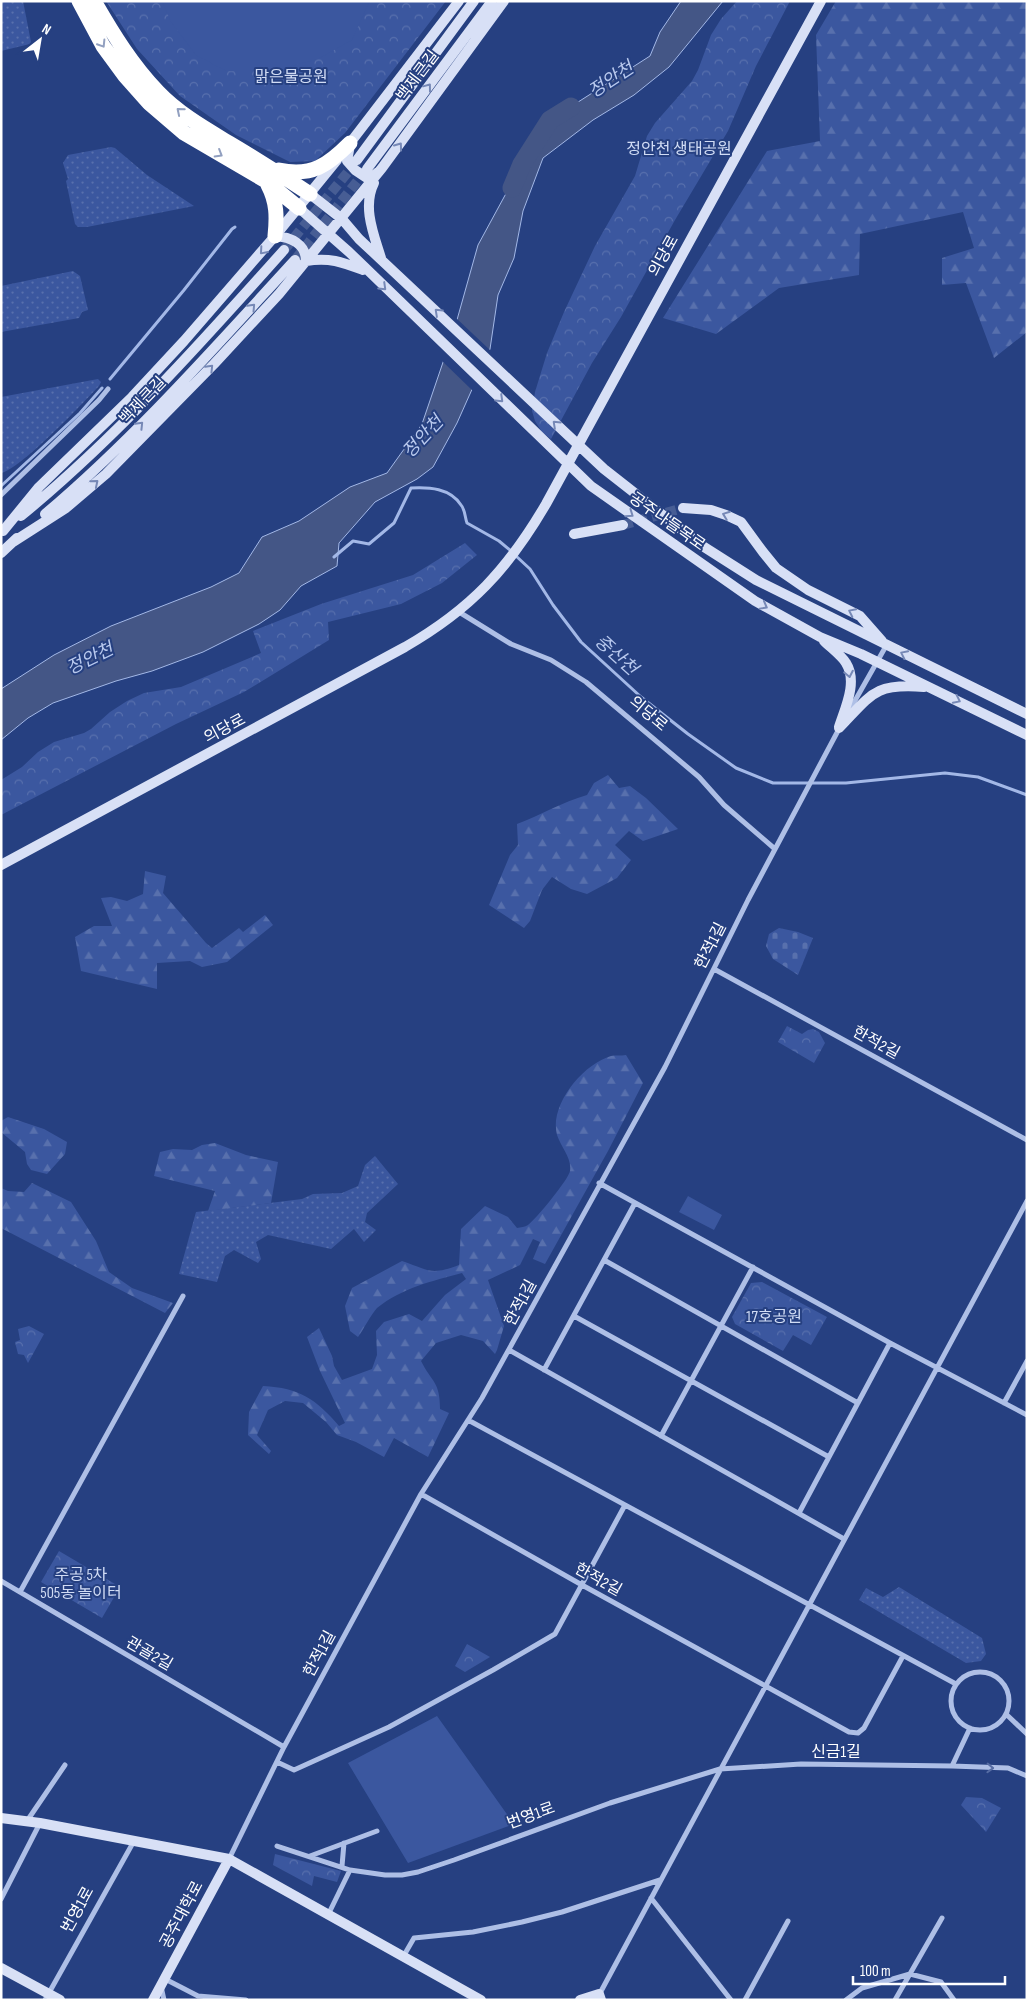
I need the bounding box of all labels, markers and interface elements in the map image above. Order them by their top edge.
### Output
north arrow [15,15,65,65]
text: N [39,20,54,38]
one-way arrow [96,38,106,47]
street label: 백제큰길 [393,47,443,105]
water label: 정안천 [584,56,640,102]
park label: 맑은물공원 [254,68,328,87]
one-way arrow [422,83,431,93]
one-way arrow [177,108,186,117]
park label: 정안천 생태공원 [626,140,732,159]
one-way arrow [393,142,402,152]
one-way arrow [214,147,223,157]
street label: 의당로 [645,232,683,280]
one-way arrow [260,245,268,254]
one-way arrow [377,281,386,290]
one-way arrow [246,303,255,312]
one-way arrow [434,309,443,318]
one-way arrow [204,365,213,374]
street label: 백제큰길 [116,373,170,429]
one-way arrow [494,393,503,402]
water label: 정안천 [398,410,449,462]
one-way arrow [553,421,562,430]
one-way arrow [134,422,143,431]
one-way arrow [90,480,99,489]
street label: 공주나들목로 [625,489,709,555]
one-way arrow [624,508,634,517]
one-way arrow [722,511,731,521]
one-way arrow [759,600,768,610]
one-way arrow [848,608,857,618]
water label: 중산천 [591,631,643,681]
water label: 정안천 [63,638,119,679]
one-way arrow [900,650,909,661]
one-way arrow [843,670,854,678]
street label: 의당로 [625,693,671,736]
one-way arrow [952,694,961,704]
street label: 의당로 [201,710,249,748]
street label: 한적1길 [691,920,731,972]
street label: 한적2길 [849,1022,903,1064]
street label: 한적1길 [501,1277,541,1329]
park label: 17호공원 [746,1308,802,1327]
street label: 한적2길 [571,1559,625,1601]
park label: 주공 5차 505동 놀이터 [40,1566,122,1603]
street label: 한적1길 [300,1628,340,1680]
street label: 관골2길 [122,1633,176,1675]
street label: 신금1길 [811,1743,861,1762]
one-way arrow [987,1762,995,1773]
street label: 번영1로 [504,1798,558,1833]
street label: 공주대학로 [156,1878,208,1952]
street label: 번영1로 [58,1883,99,1936]
scale bar [853,1954,1006,1986]
text: 100 m [860,1962,891,1981]

